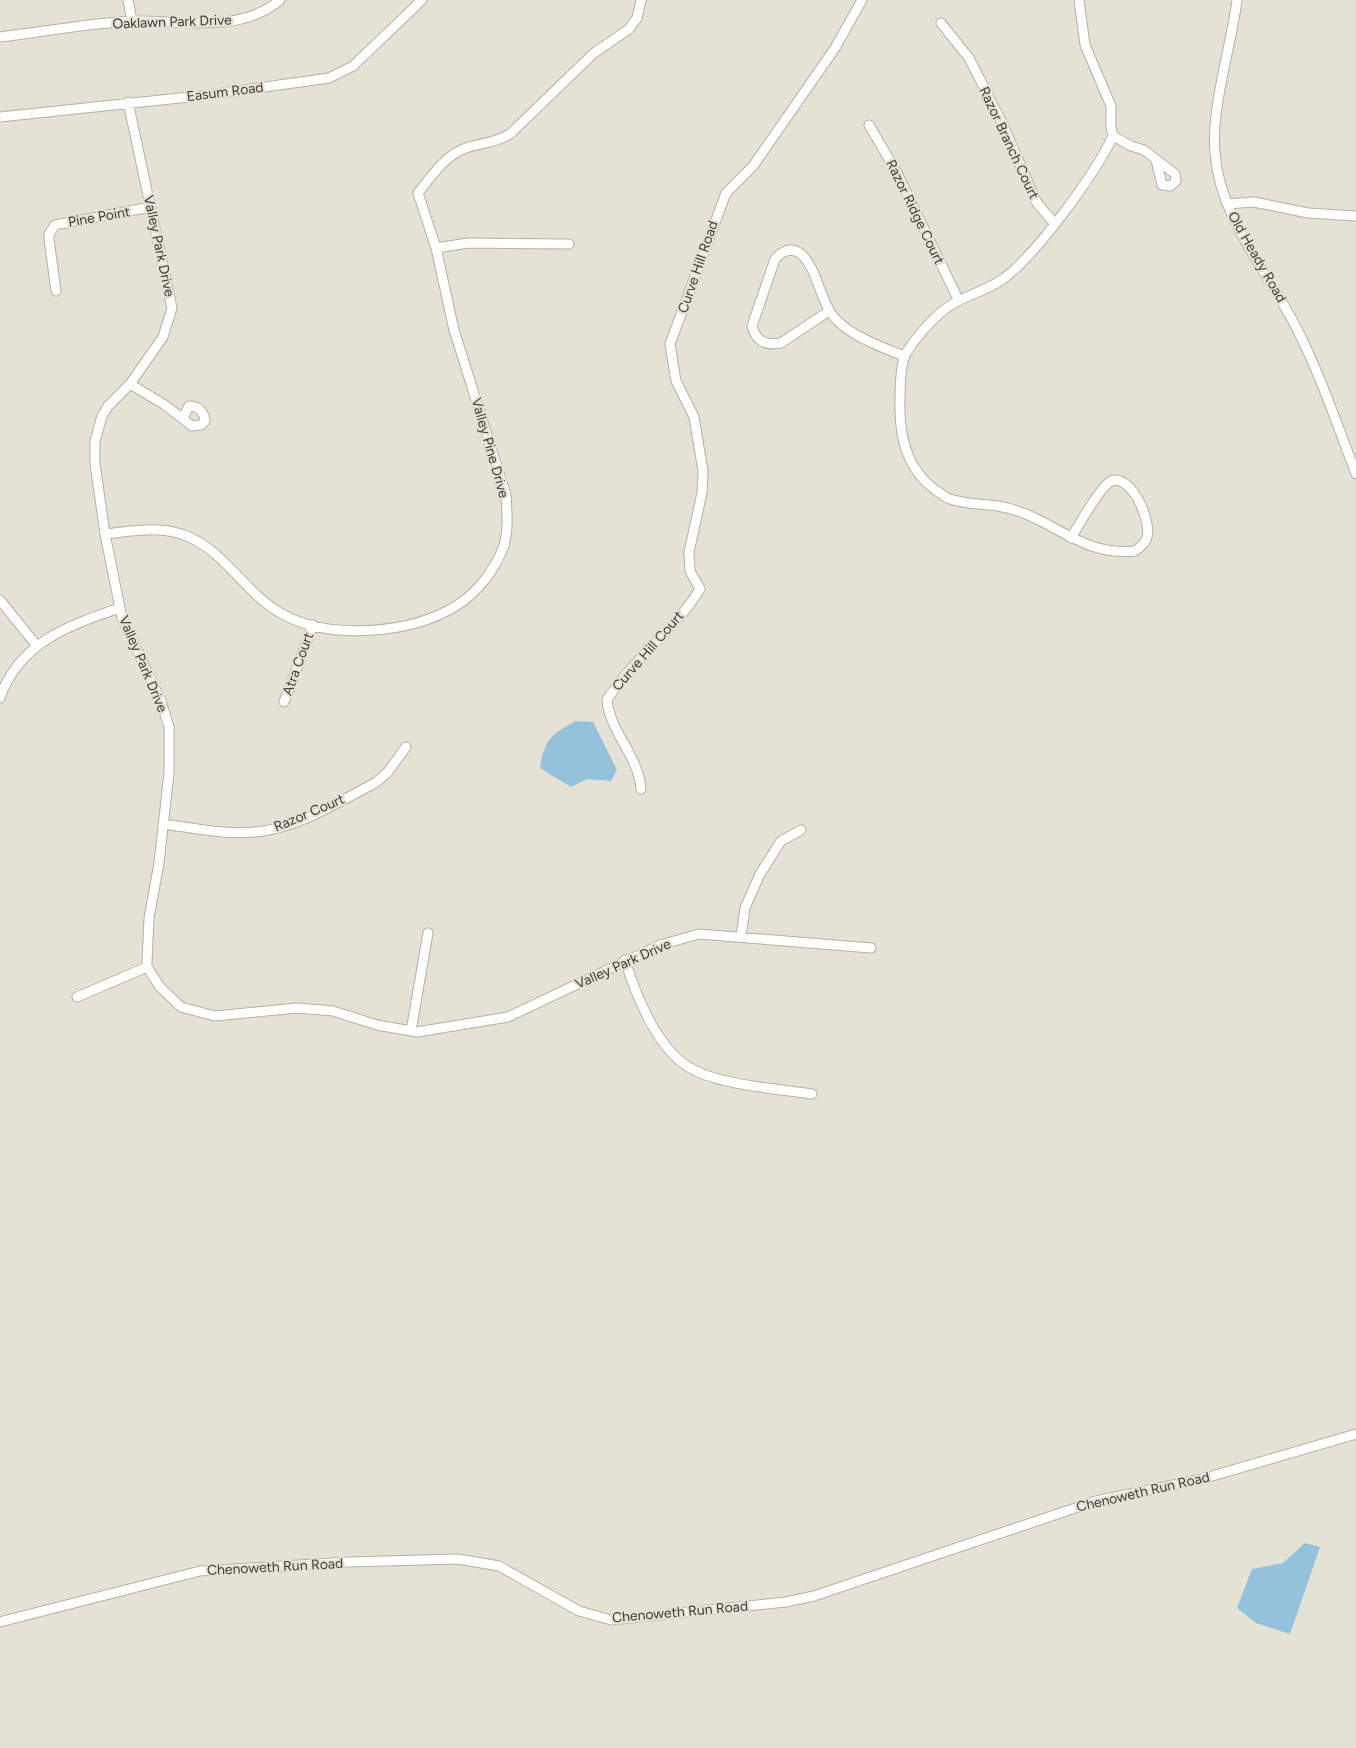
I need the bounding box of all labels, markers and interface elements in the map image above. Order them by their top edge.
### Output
street label: Oaklawn Park Drive [112,11,232,33]
street label: Easum Road [186,79,264,105]
street label: Razor Branch Court [975,84,1043,202]
street label: Razor Ridge Court [882,157,948,267]
street label: Valley Park Drive [140,194,178,299]
street label: Pine Point [67,203,131,231]
street label: Old Heady Road [1224,209,1290,305]
street label: Curve Hill Road [674,219,722,315]
street label: Valley Pine Drive [468,396,513,500]
street label: Curve Hill Court [609,608,687,694]
street label: Valley Park Drive [115,613,171,715]
street label: Atra Court [279,630,317,698]
street label: Razor Court [271,790,347,836]
street label: Valley Park Drive [572,935,674,993]
street label: Chenoweth Run Road [1075,1468,1211,1516]
street label: Chenoweth Run Road [206,1555,344,1579]
street label: Chenoweth Run Road [611,1598,749,1626]

